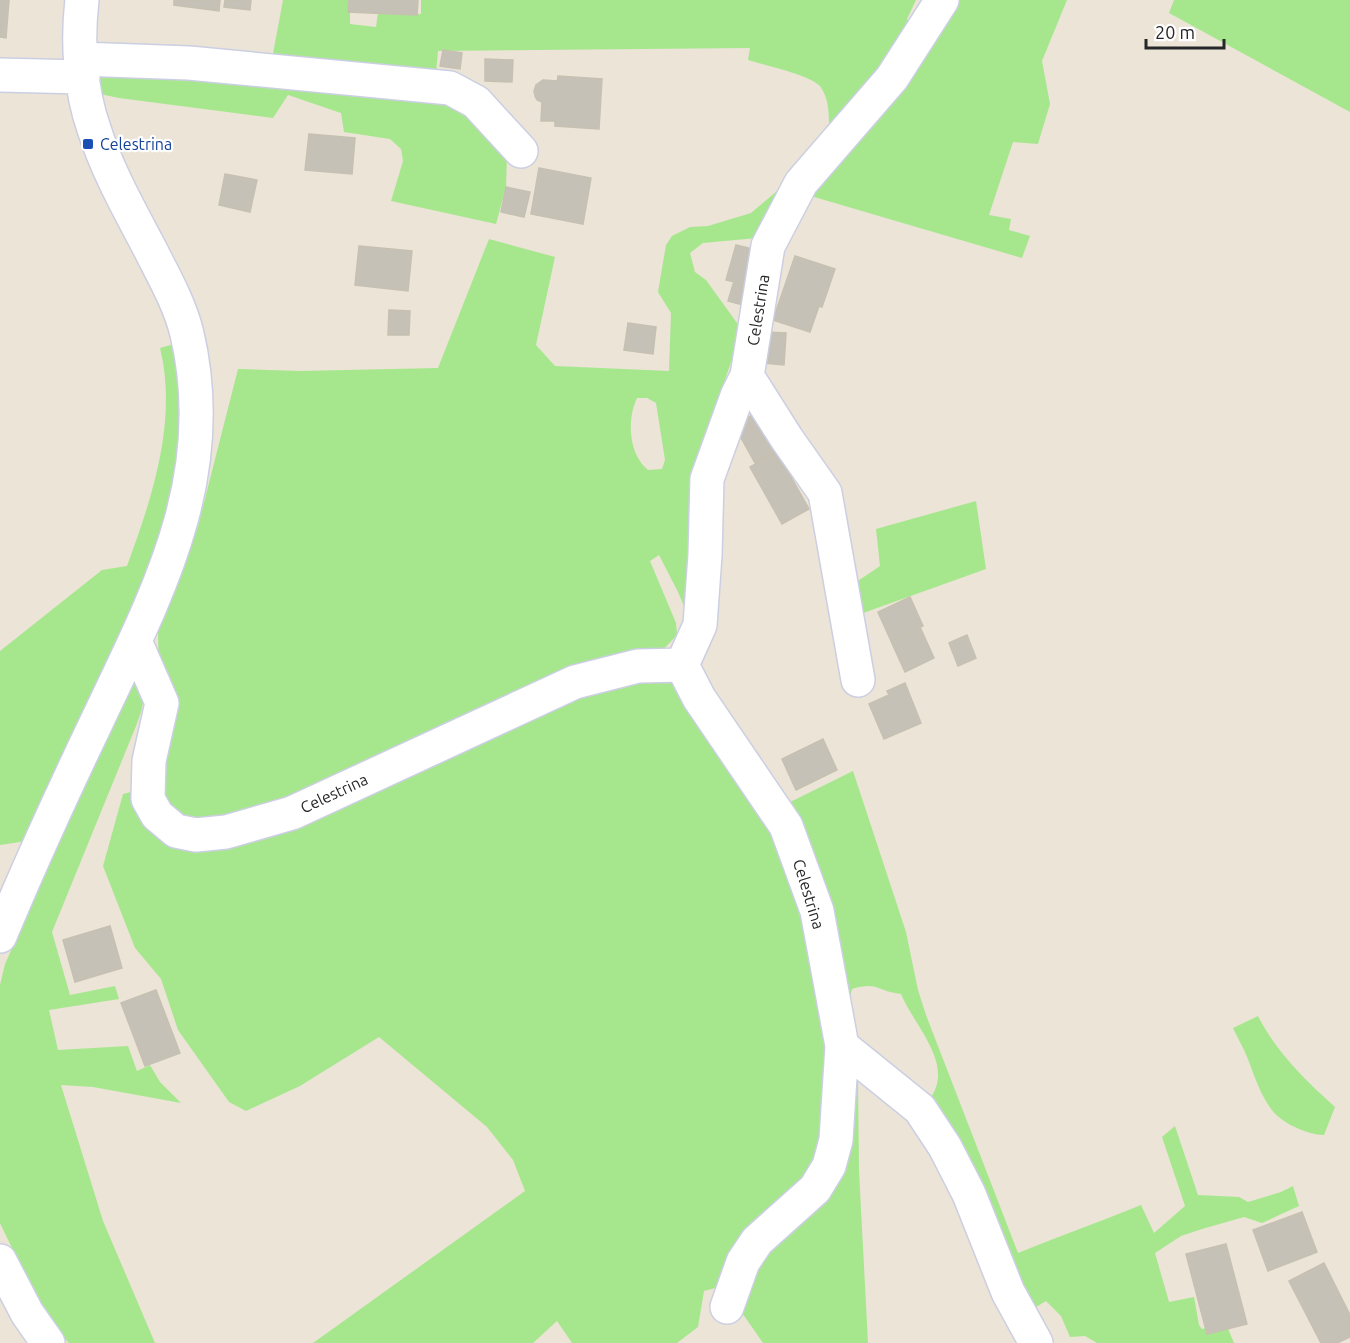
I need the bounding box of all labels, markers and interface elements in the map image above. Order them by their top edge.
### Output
scale bar [1146,12,1224,50]
text: 20 m [1155,22,1195,42]
place label: Celestrina [100,135,172,153]
marker: Celestrina [81,137,95,151]
street label: Celestrina [743,273,773,347]
street label: Celestrina [297,770,371,816]
street label: Celestrina [790,857,828,931]

